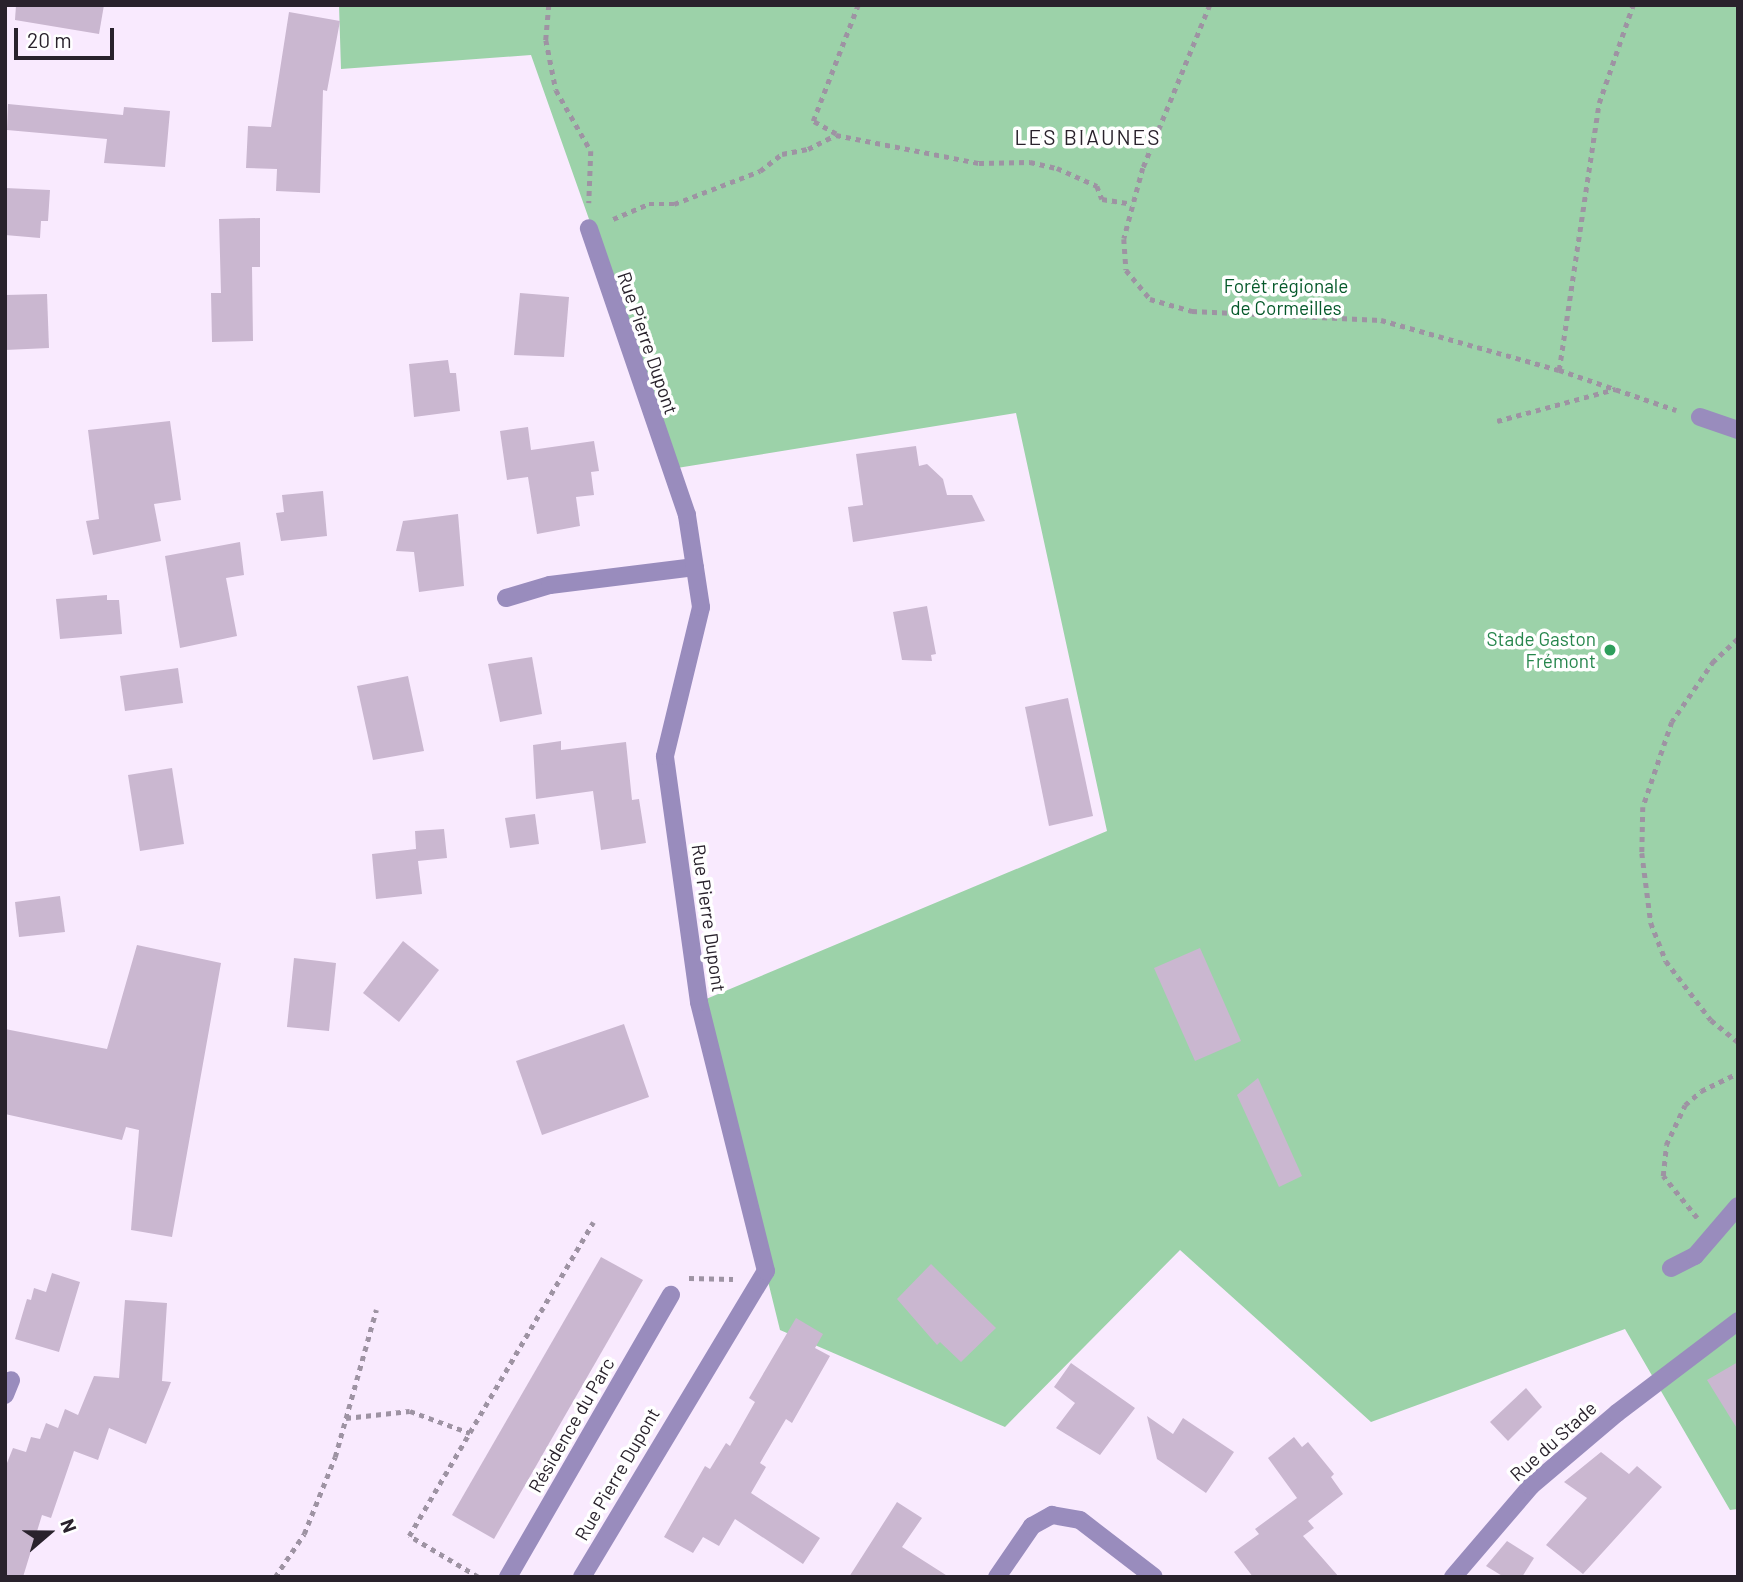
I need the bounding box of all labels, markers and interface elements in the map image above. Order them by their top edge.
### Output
scale bar [18,14,117,58]
text: 20 m [27,27,72,52]
district label: LES BIAUNES [1016,124,1160,150]
street label: Rue Pierre Dupont [613,269,683,417]
park label: Forêt régionale de Cormeilles [1224,275,1348,319]
place label: Stade Gaston Frémont [1486,628,1596,672]
marker: Stade Gaston Frémont [1602,642,1618,658]
street label: Rue Pierre Dupont [687,843,731,993]
street label: Résidence du Parc [523,1354,619,1496]
street label: Rue du Stade [1505,1396,1601,1486]
street label: Rue Pierre Dupont [570,1404,664,1544]
north arrow [14,1498,84,1568]
text: N [56,1516,82,1536]

